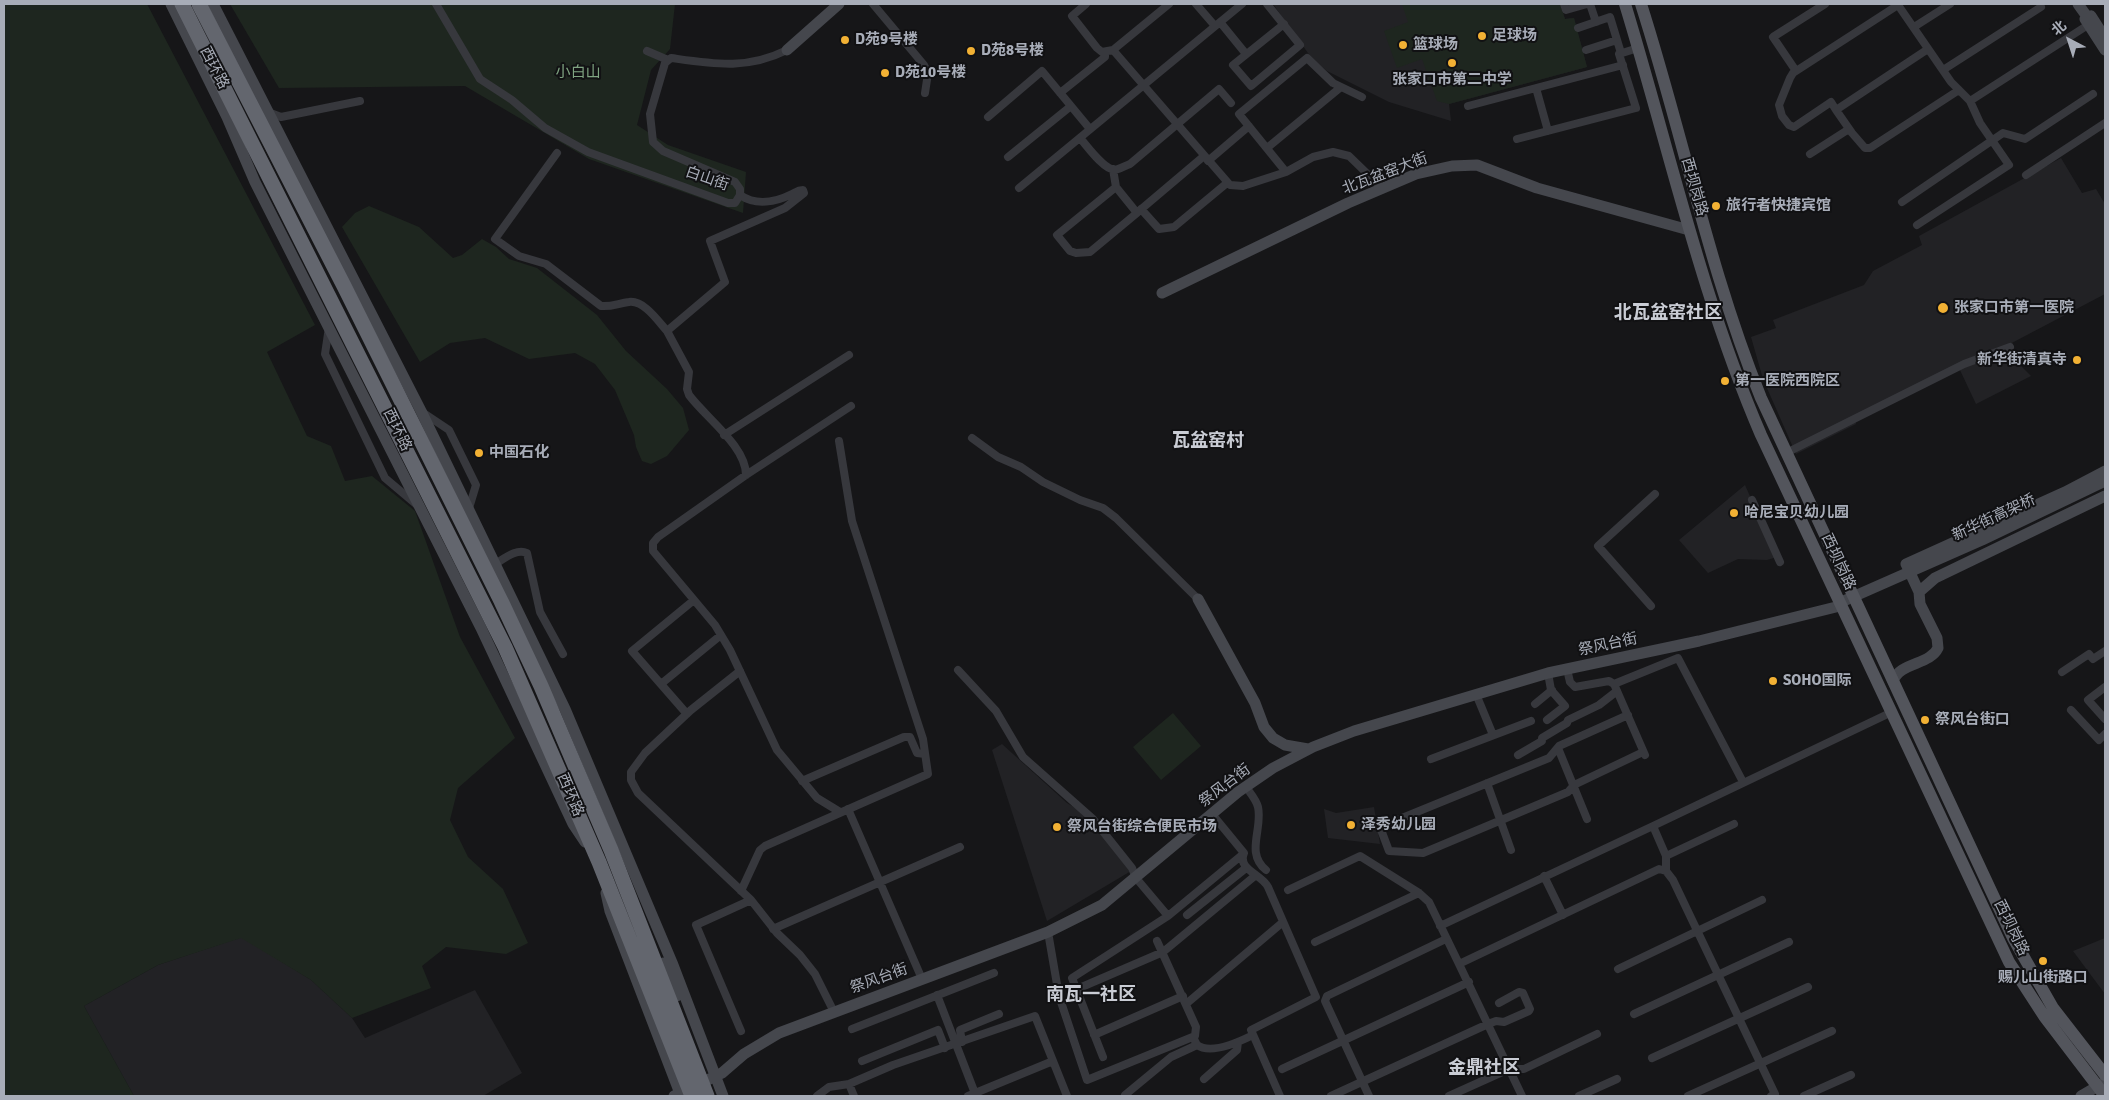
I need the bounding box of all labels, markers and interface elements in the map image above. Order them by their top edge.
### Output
north arrow [2044,15,2094,65]
text: 北 [2048,17,2070,39]
place label: 足球场 [1492,27,1537,45]
marker: 足球场 [1476,30,1488,42]
place label: D苑9号楼 [855,31,918,49]
marker: D苑9号楼 [839,34,851,46]
place label: 篮球场 [1413,36,1458,54]
marker: 篮球场 [1397,39,1409,51]
place label: D苑8号楼 [981,42,1044,60]
street label: 西环路 [196,44,232,92]
marker: D苑8号楼 [965,45,977,57]
marker: 张家口市第二中学 [1446,57,1458,69]
park label: 小白山 [556,64,600,82]
place label: D苑10号楼 [895,64,966,82]
marker: D苑10号楼 [879,67,891,79]
place label: 张家口市第二中学 [1392,71,1512,89]
street label: 北瓦盆窑大街 [1340,149,1430,199]
street label: 西坝岗路 [1677,156,1711,218]
street label: 白山街 [683,163,731,195]
place label: 旅行者快捷宾馆 [1726,197,1831,215]
marker: 旅行者快捷宾馆 [1710,200,1722,212]
place label: 张家口市第一医院 [1954,299,2074,317]
marker: 张家口市第一医院 [1936,301,1950,315]
district label: 北瓦盆窑社区 [1614,302,1722,324]
place label: 新华街清真寺 [1977,351,2067,369]
marker: 新华街清真寺 [2071,354,2083,366]
place label: 第一医院西院区 [1735,372,1840,390]
marker: 第一医院西院区 [1719,375,1731,387]
street label: 西环路 [379,406,415,454]
district label: 瓦盆窑村 [1172,430,1244,452]
place label: 中国石化 [489,444,549,462]
marker: 中国石化 [473,447,485,459]
street label: 新华街高架桥 [1949,491,2039,545]
place label: 哈尼宝贝幼儿园 [1744,504,1849,522]
marker: 哈尼宝贝幼儿园 [1728,507,1740,519]
street label: 西坝岗路 [1817,531,1859,593]
street label: 祭风台街 [1577,630,1639,660]
place label: SOHO国际 [1783,672,1852,690]
marker: SOHO国际 [1767,675,1779,687]
place label: 祭风台街口 [1935,711,2010,729]
marker: 祭风台街口 [1919,714,1931,726]
street label: 祭风台街 [1196,761,1254,811]
street label: 西环路 [553,771,587,819]
place label: 泽秀幼儿园 [1361,816,1436,834]
place label: 祭风台街综合便民市场 [1067,818,1217,836]
marker: 泽秀幼儿园 [1345,819,1357,831]
marker: 祭风台街综合便民市场 [1051,821,1063,833]
street label: 西坝岗路 [1990,897,2032,959]
marker: 赐儿山街路口 [2037,955,2049,967]
street label: 祭风台街 [848,960,910,998]
place label: 赐儿山街路口 [1998,969,2088,987]
district label: 南瓦一社区 [1046,984,1136,1006]
district label: 金鼎社区 [1448,1057,1520,1079]

